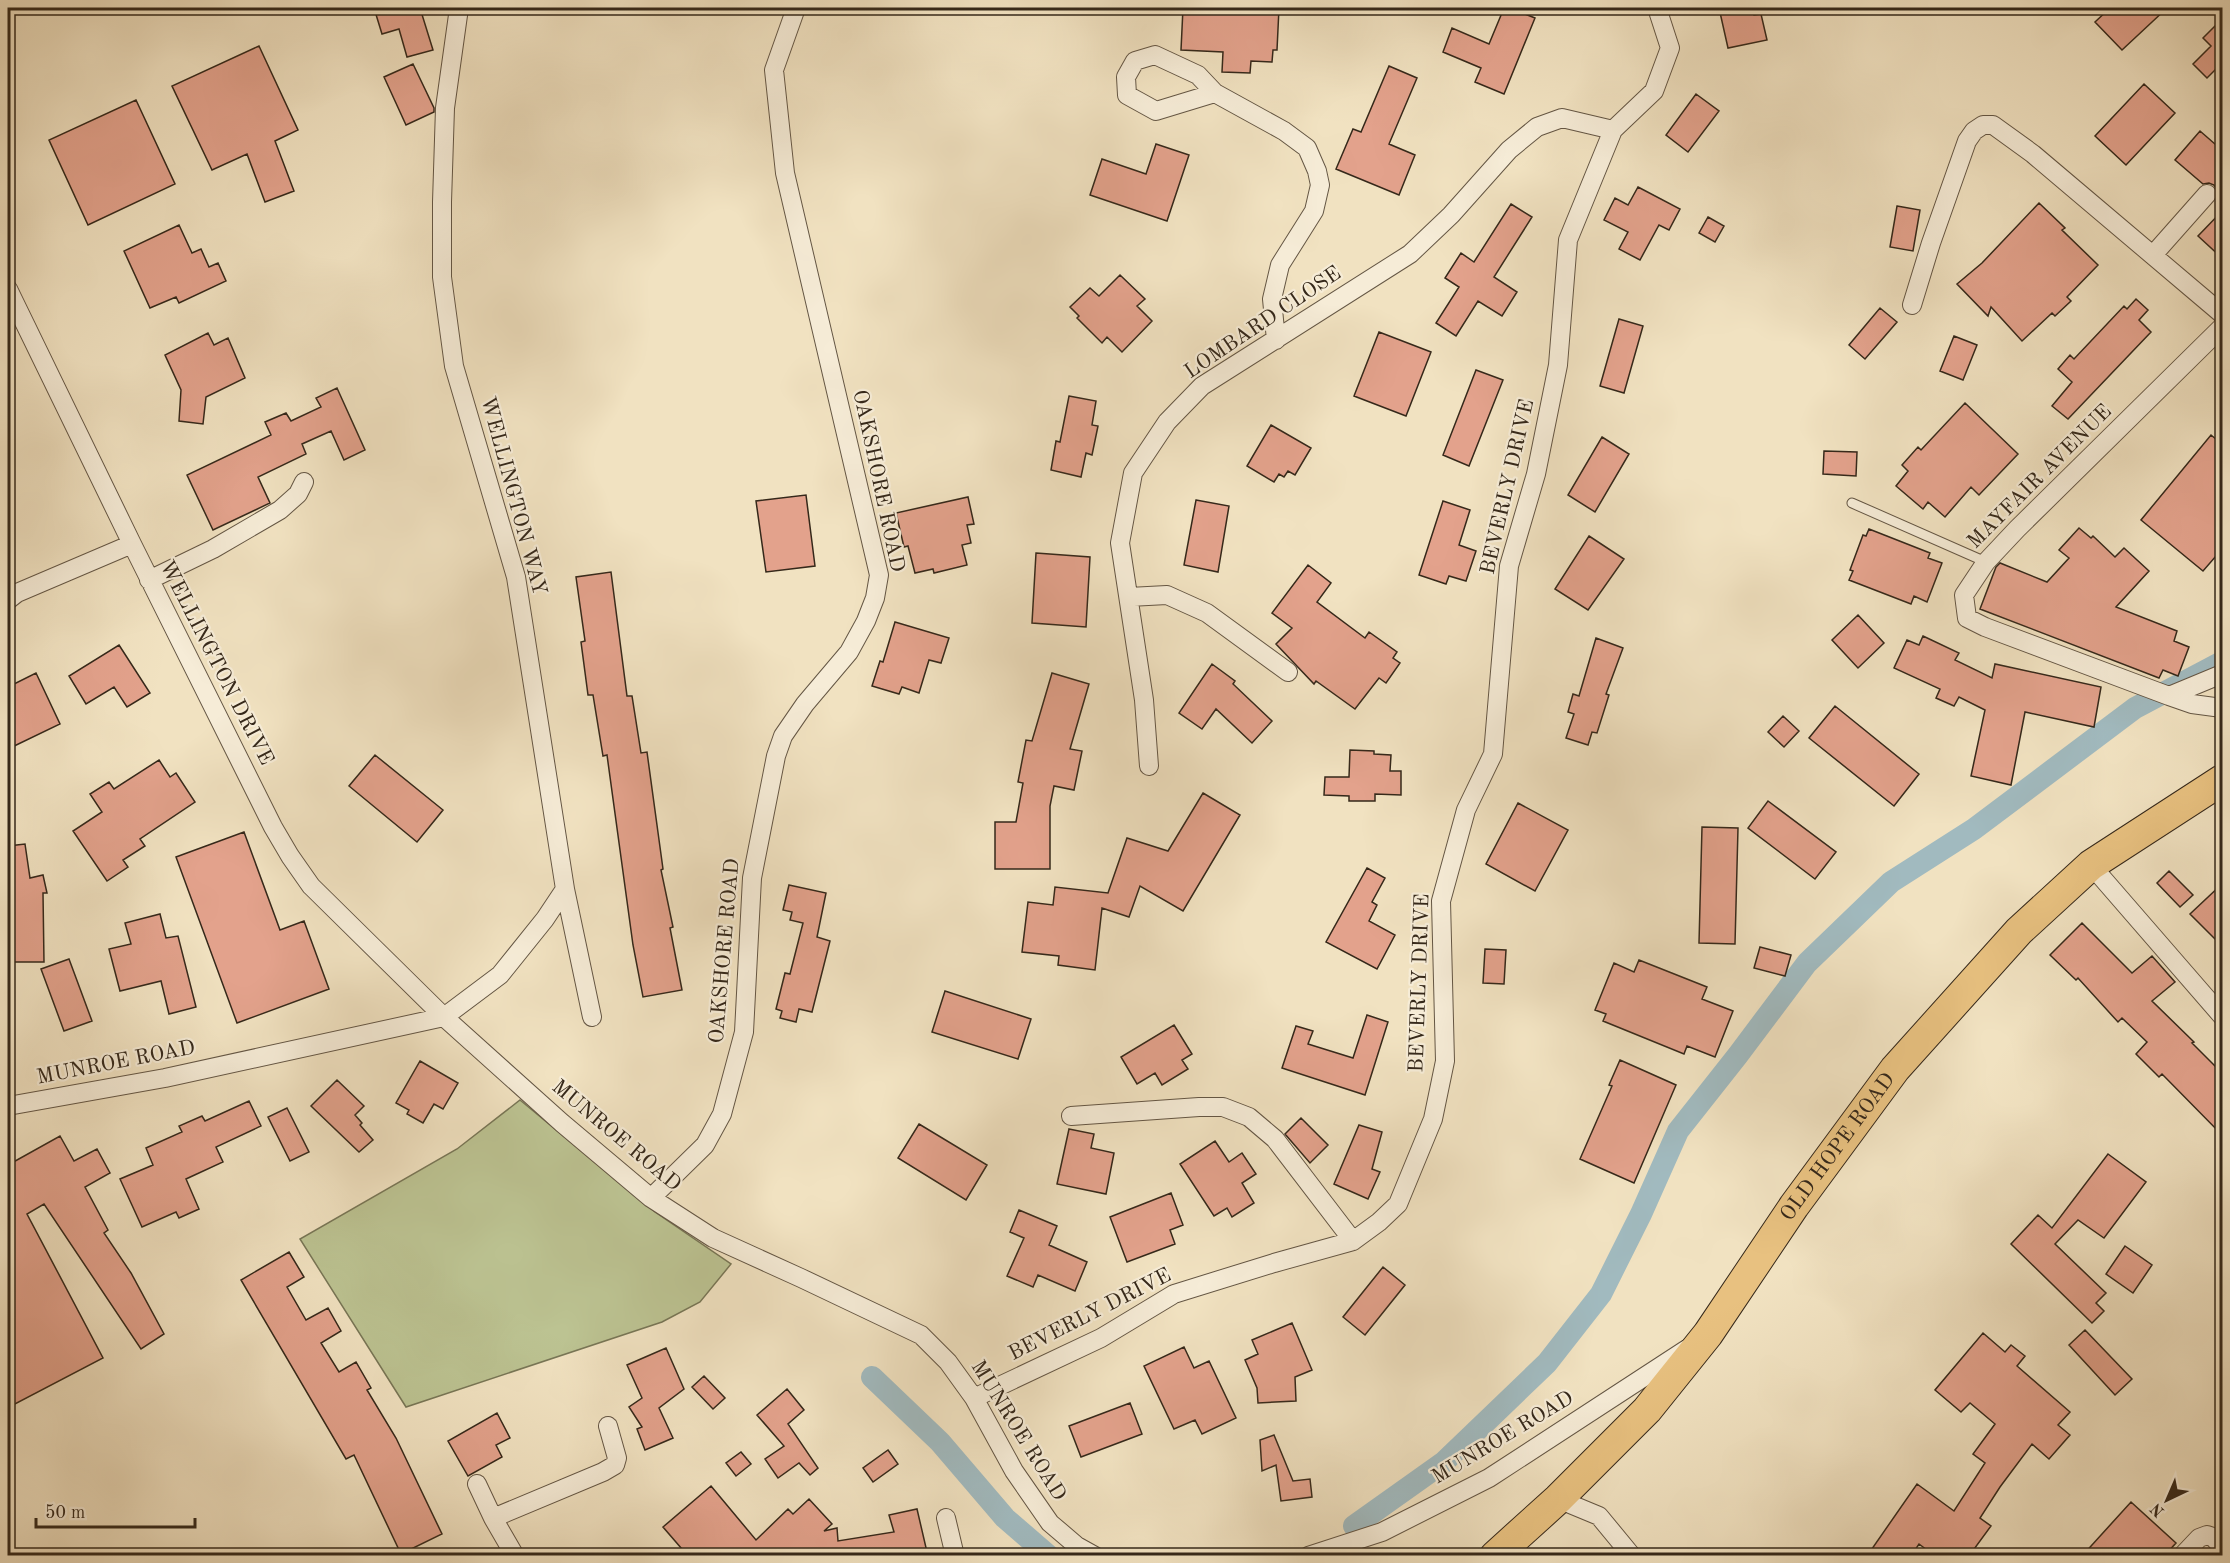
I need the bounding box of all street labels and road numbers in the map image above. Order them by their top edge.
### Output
street label: LOMBARD CLOSE [1181,263,1345,383]
street label: OAKSHORE ROAD [848,388,908,574]
street label: WELLINGTON WAY [476,394,550,598]
street label: BEVERLY DRIVE [1478,397,1538,577]
street label: MAYFAIR AVENUE [1964,401,2116,553]
street label: WELLINGTON DRIVE [155,557,277,769]
street label: OAKSHORE ROAD [706,857,744,1045]
street label: BEVERLY DRIVE [1406,893,1434,1073]
street label: MUNROE ROAD [35,1037,197,1089]
street label: OLD HOPE ROAD [1777,1069,1899,1225]
street label: MUNROE ROAD [548,1076,684,1196]
street label: BEVERLY DRIVE [1005,1265,1175,1365]
street label: MUNROE ROAD [966,1357,1070,1505]
street label: MUNROE ROAD [1429,1387,1577,1489]

